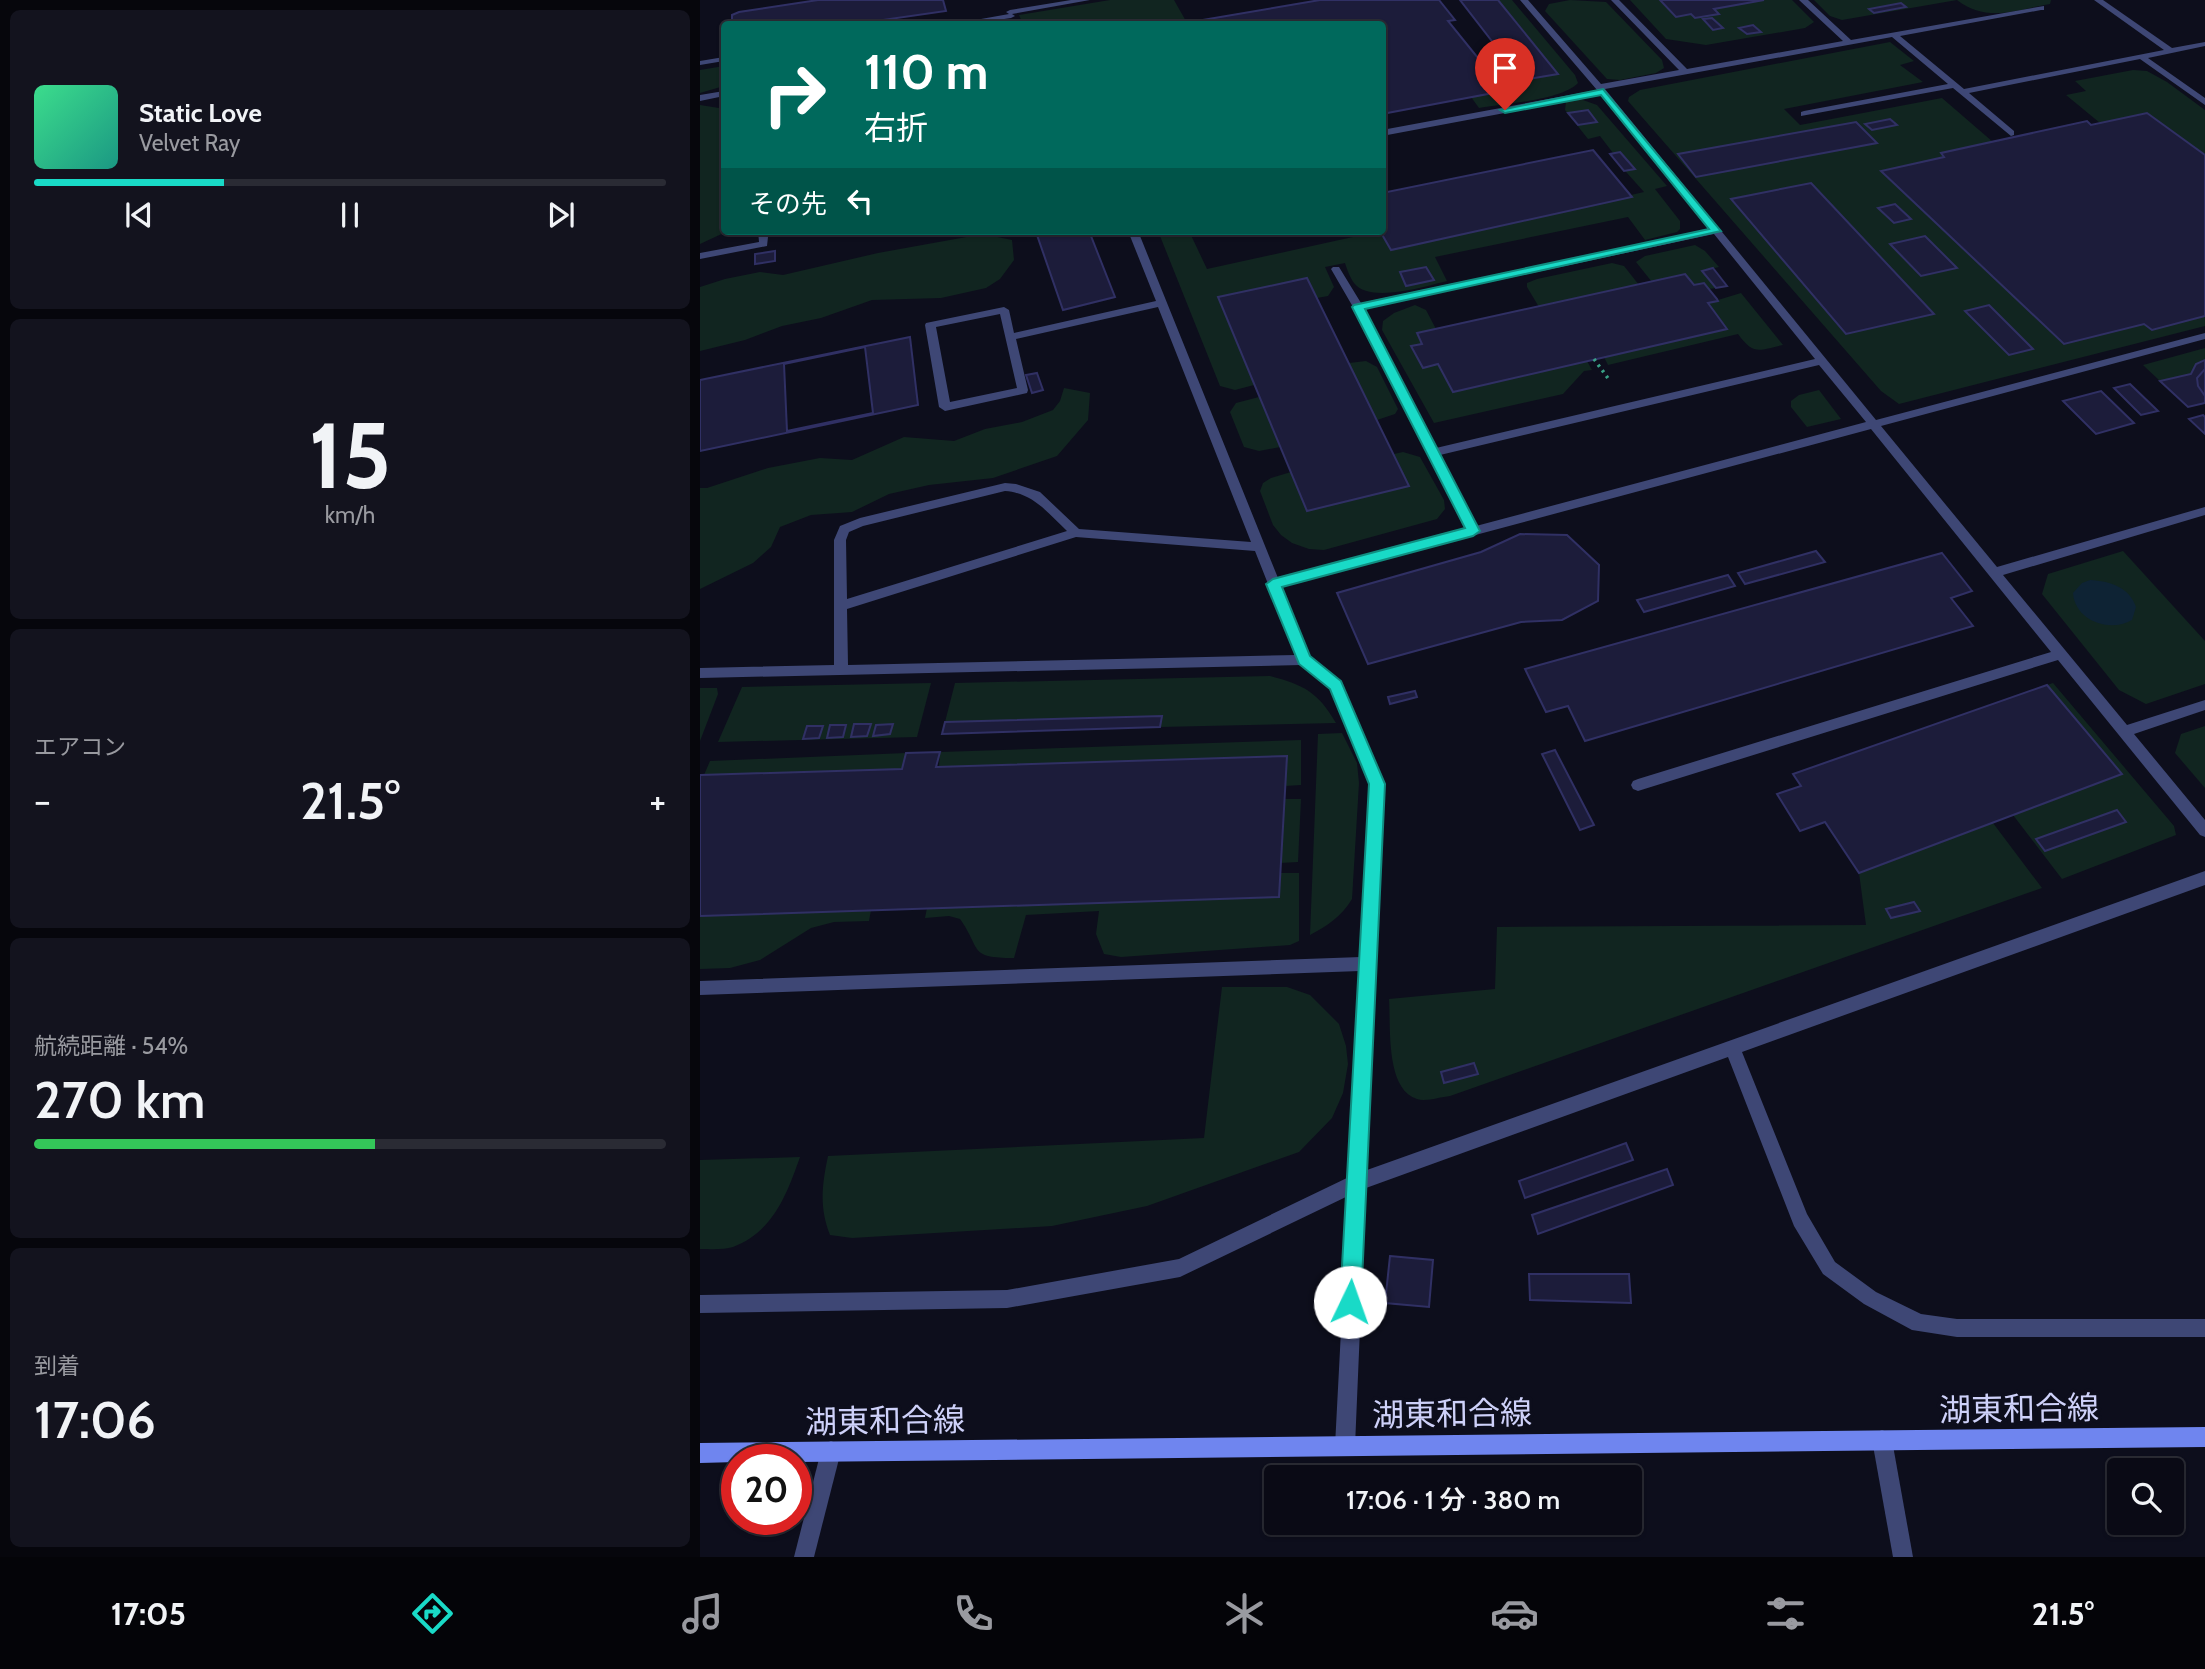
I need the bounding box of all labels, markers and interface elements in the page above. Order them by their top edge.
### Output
pin [1475,38,1535,110]
text: 110 m [864,42,988,101]
icon: right [749,49,840,140]
icon: arrive [1486,49,1524,87]
text: Static Love [139,97,262,129]
text: 右折 [864,108,928,147]
text: Velvet Ray [139,129,240,157]
icon: left [841,182,879,220]
text: その先 [749,188,827,220]
icon: previous [120,196,158,234]
icon: pause [331,196,369,234]
icon: next [542,196,580,234]
text: 15 [309,400,391,511]
text: km/h [325,501,375,529]
text: エアコン [34,733,126,761]
text: 21.5° [300,769,400,832]
text: − [34,777,51,824]
text: + [649,777,666,824]
text: 航続距離 · 54% [34,1032,188,1060]
text: 270 km [34,1068,205,1131]
position arrow [1313,1265,1387,1339]
text: 到着 [34,1352,80,1380]
text: 17:06 [34,1388,156,1451]
street label: 湖東和合線 [1939,1388,2099,1429]
street label: 湖東和合線 [1372,1393,1532,1434]
street label: 湖東和合線 [805,1400,965,1441]
speed limit sign: 20 [721,1444,812,1535]
map controls [2107,1458,2184,1535]
button: search [2107,1458,2184,1535]
text: 17:06 · 1 分 · 380 m [1346,1484,1560,1516]
icon: directions [408,1589,457,1638]
icon: music [678,1589,727,1638]
icon: phone [949,1589,998,1638]
icon: climate [1220,1589,1269,1638]
icon: car [1490,1589,1539,1638]
icon: filters [1761,1589,1810,1638]
text: 17:05 [111,1594,186,1633]
text: 21.5° [2032,1594,2094,1633]

